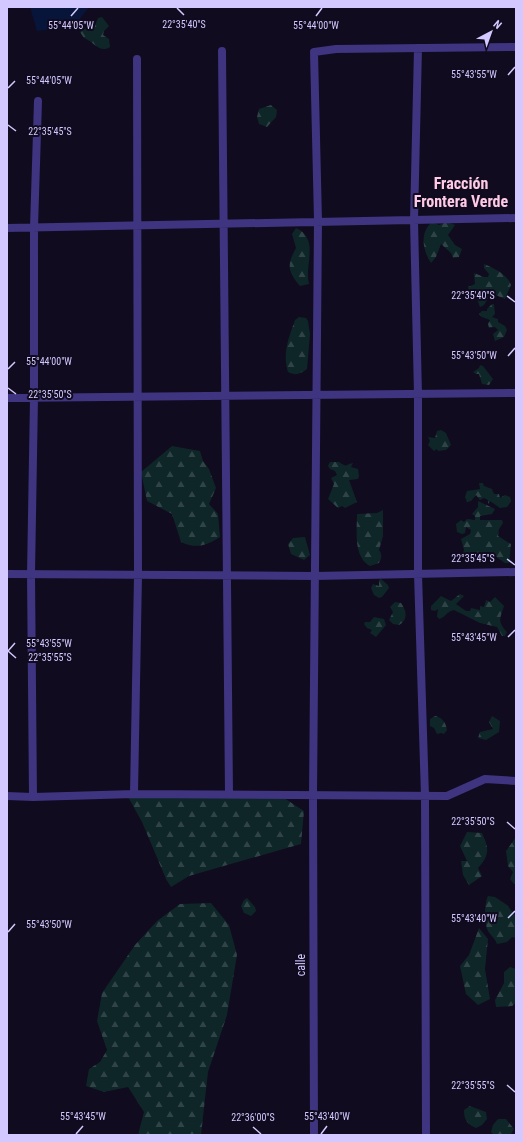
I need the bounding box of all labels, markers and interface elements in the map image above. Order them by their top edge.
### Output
north arrow [471,12,511,52]
text: N [490,18,504,32]
text: 22°35'40"S [162,19,206,30]
text: 55°44'05"W [48,20,94,31]
text: 55°44'00"W [293,20,339,31]
text: 55°43'55"W [451,69,497,80]
text: 55°44'05"W [26,75,72,86]
text: 22°35'45"S [28,126,72,137]
district label: Fracción Frontera Verde [414,174,509,211]
text: 22°35'40"S [451,290,495,301]
text: 55°43'50"W [451,350,497,361]
text: 55°44'00"W [26,356,72,367]
text: 22°35'50"S [28,389,72,400]
text: 22°35'45"S [451,553,495,564]
text: 55°43'45"W [451,632,497,643]
text: 55°43'55"W [26,638,72,649]
text: 22°35'55"S [28,652,72,663]
text: 22°35'50"S [451,816,495,827]
text: 55°43'40"W [451,913,497,924]
text: 55°43'50"W [26,919,72,930]
street label: calle [294,953,308,976]
text: 22°35'55"S [451,1080,495,1091]
text: 55°43'45"W [60,1111,106,1122]
text: 55°43'40"W [304,1111,350,1122]
text: 22°36'00"S [231,1112,275,1123]

